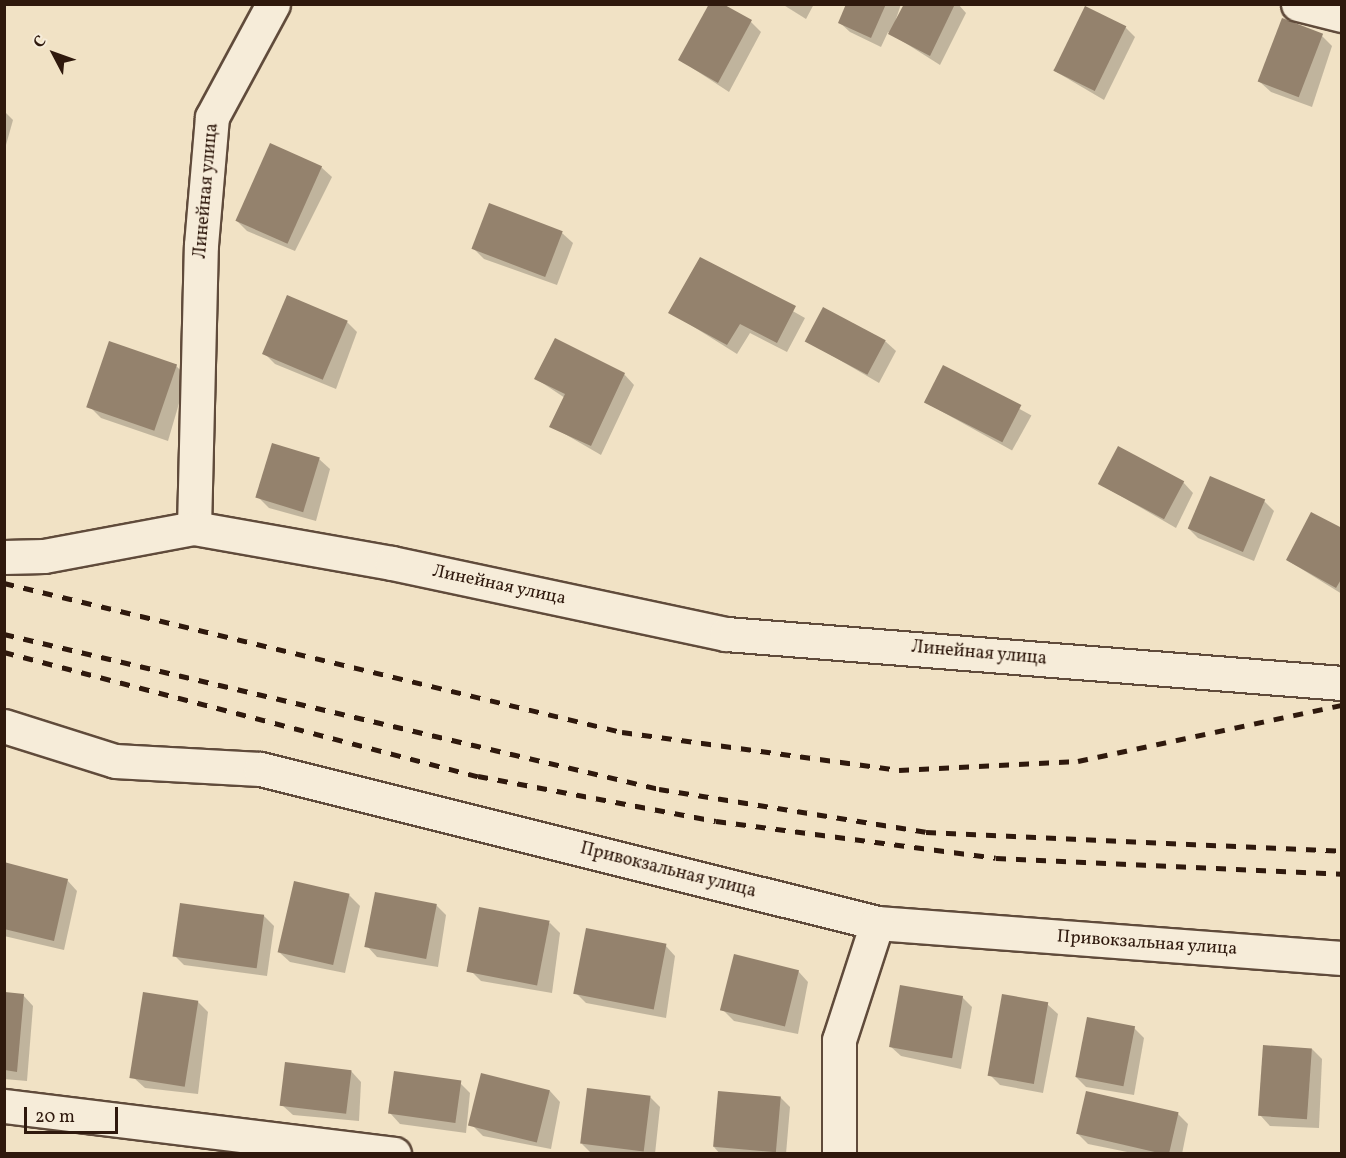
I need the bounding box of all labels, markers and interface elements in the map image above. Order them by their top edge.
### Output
north arrow [24,24,84,84]
text: С [29,31,52,53]
street label: Линейная улица [190,122,224,260]
street label: Линейная улица [430,561,568,611]
street label: Линейная улица [910,637,1048,671]
street label: Привокзальная улица [577,839,759,903]
street label: Привокзальная улица [1056,927,1238,961]
scale bar [27,1095,122,1133]
text: 20 m [35,1105,75,1130]

